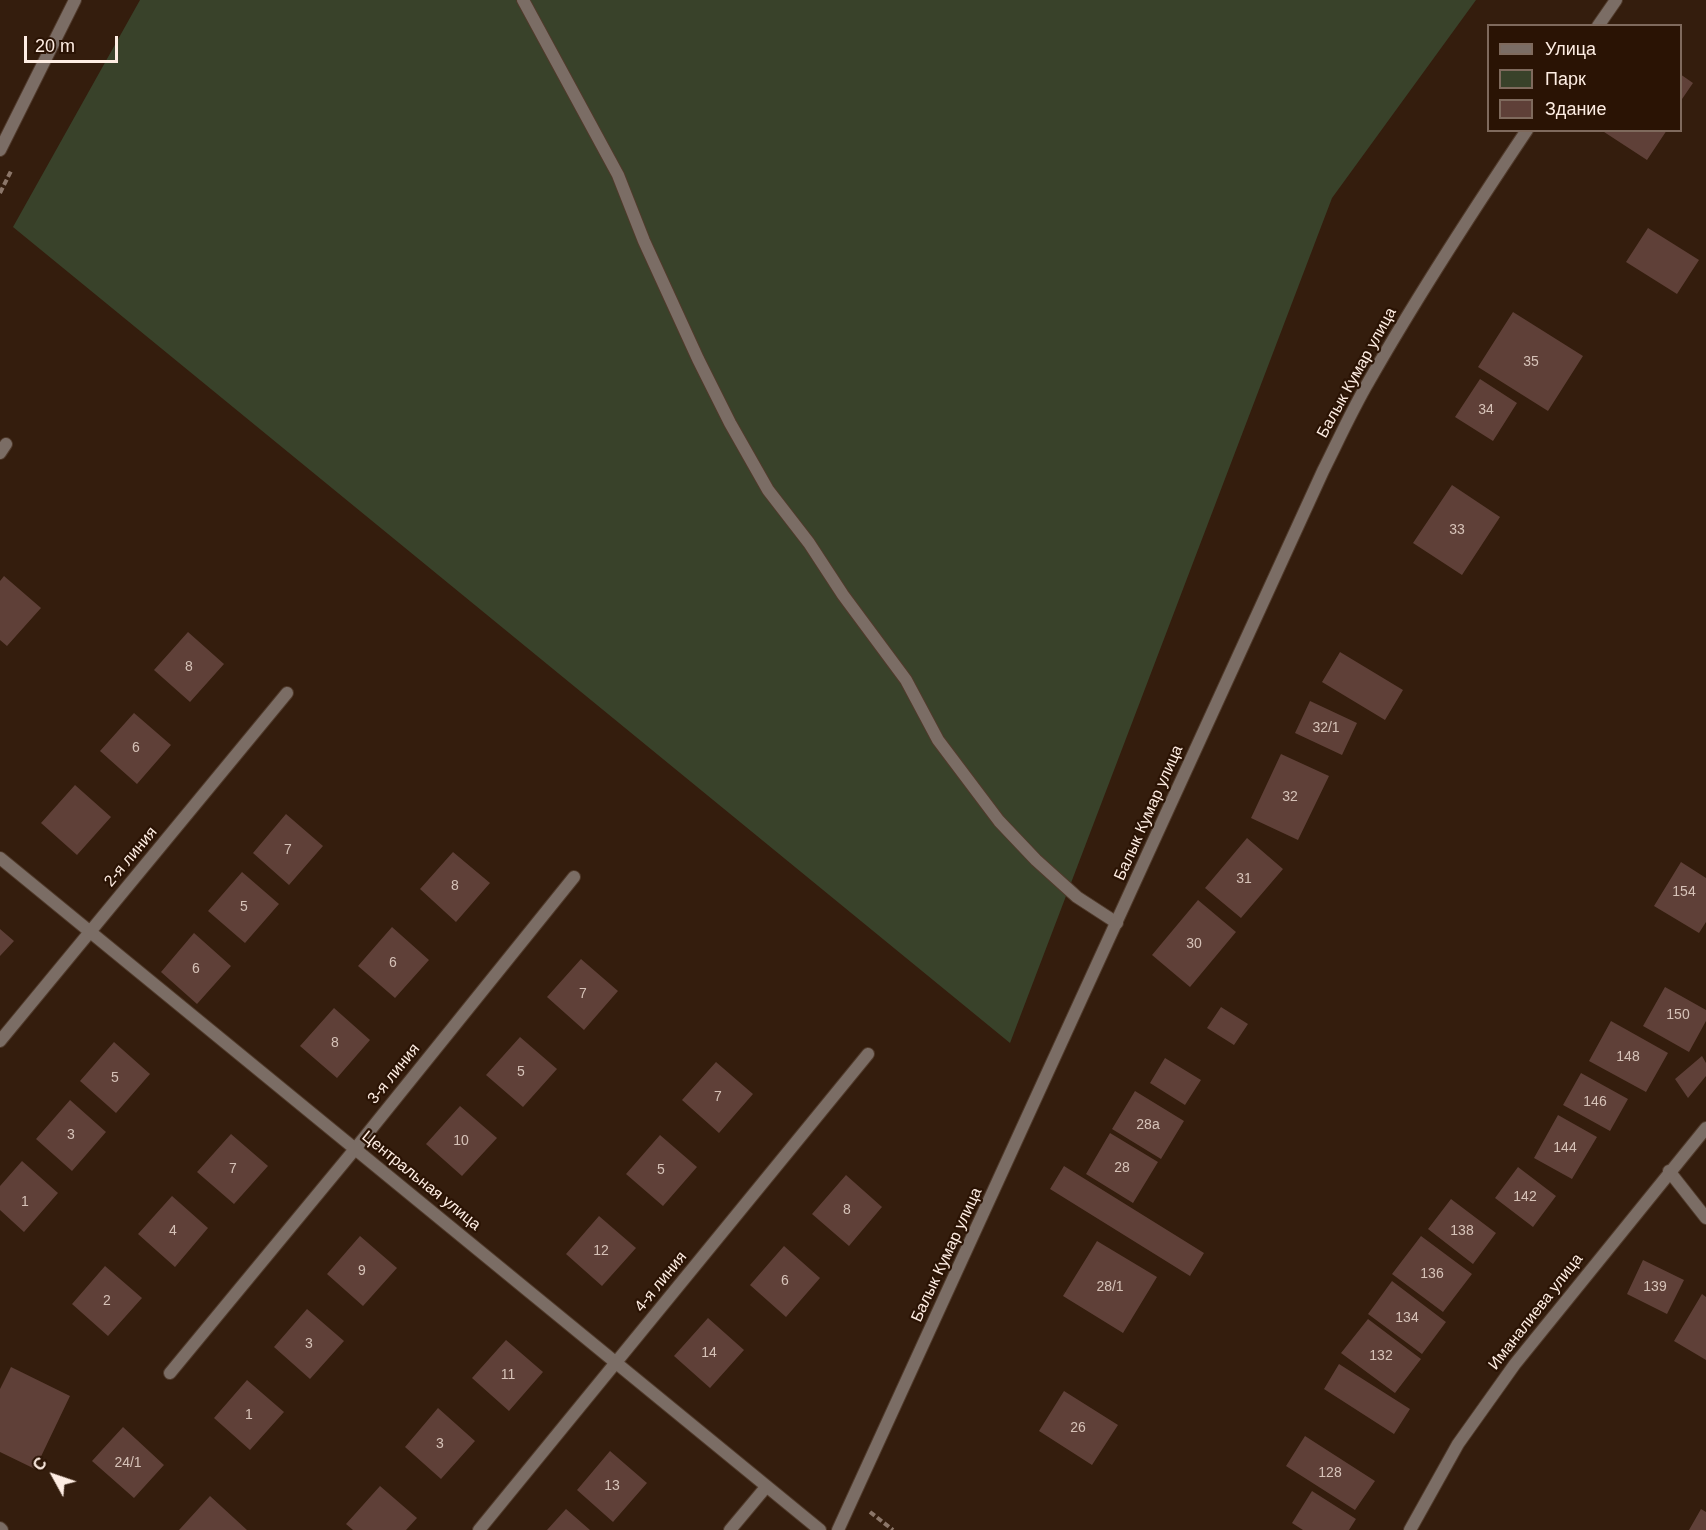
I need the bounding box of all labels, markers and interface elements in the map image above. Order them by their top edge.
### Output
scale bar [27,24,122,62]
legend [1487,24,1682,132]
text: 20 m [35,36,75,56]
text: Улица [1545,39,1596,59]
text: Парк [1545,69,1586,89]
text: Здание [1545,99,1606,119]
street label: Балык Кумар улица [1313,304,1401,442]
house number: 35 [1523,354,1539,370]
house number: 34 [1478,402,1494,418]
house number: 33 [1449,522,1465,538]
house number: 8 [185,659,193,675]
house number: 32/1 [1312,720,1340,736]
house number: 6 [132,740,140,756]
street label: Балык Кумар улица [1111,742,1187,884]
house number: 32 [1282,789,1298,805]
street label: 2-я линия [100,823,162,891]
house number: 7 [284,842,292,858]
house number: 31 [1236,871,1252,887]
house number: 8 [451,878,459,894]
house number: 154 [1672,884,1696,900]
house number: 5 [240,899,248,915]
house number: 30 [1186,936,1202,952]
house number: 6 [389,955,397,971]
house number: 6 [192,961,200,977]
house number: 7 [579,986,587,1002]
house number: 150 [1666,1007,1690,1023]
house number: 8 [331,1035,339,1051]
street label: 3-я линия [364,1040,424,1108]
house number: 148 [1616,1049,1640,1065]
house number: 5 [517,1064,525,1080]
house number: 5 [111,1070,119,1086]
house number: 7 [714,1089,722,1105]
house number: 146 [1583,1094,1607,1110]
house number: 28а [1136,1117,1160,1133]
house number: 3 [67,1127,75,1143]
street label: Центральная улица [358,1127,484,1235]
house number: 10 [453,1133,469,1149]
house number: 144 [1553,1140,1577,1156]
house number: 28 [1114,1160,1130,1176]
house number: 7 [229,1161,237,1177]
house number: 5 [657,1162,665,1178]
street label: Балык Кумар улица [907,1185,987,1325]
house number: 142 [1513,1189,1537,1205]
house number: 1 [21,1194,29,1210]
house number: 8 [843,1202,851,1218]
house number: 4 [169,1223,177,1239]
house number: 138 [1450,1223,1474,1239]
house number: 12 [593,1243,609,1259]
street label: 4-я линия [631,1248,691,1316]
street label: Иманалиева улица [1485,1250,1587,1374]
house number: 9 [358,1263,366,1279]
house number: 136 [1420,1266,1444,1282]
house number: 6 [781,1273,789,1289]
house number: 28/1 [1096,1279,1124,1295]
house number: 139 [1643,1279,1667,1295]
house number: 2 [103,1293,111,1309]
house number: 134 [1395,1310,1419,1326]
house number: 3 [305,1336,313,1352]
house number: 14 [701,1345,717,1361]
house number: 132 [1369,1348,1393,1364]
house number: 11 [501,1367,515,1383]
house number: 1 [245,1407,253,1423]
house number: 26 [1070,1420,1086,1436]
house number: 3 [436,1436,444,1452]
north arrow [24,1446,84,1506]
text: С [30,1454,50,1474]
house number: 24/1 [114,1455,142,1471]
house number: 128 [1318,1465,1342,1481]
house number: 13 [604,1478,620,1494]

